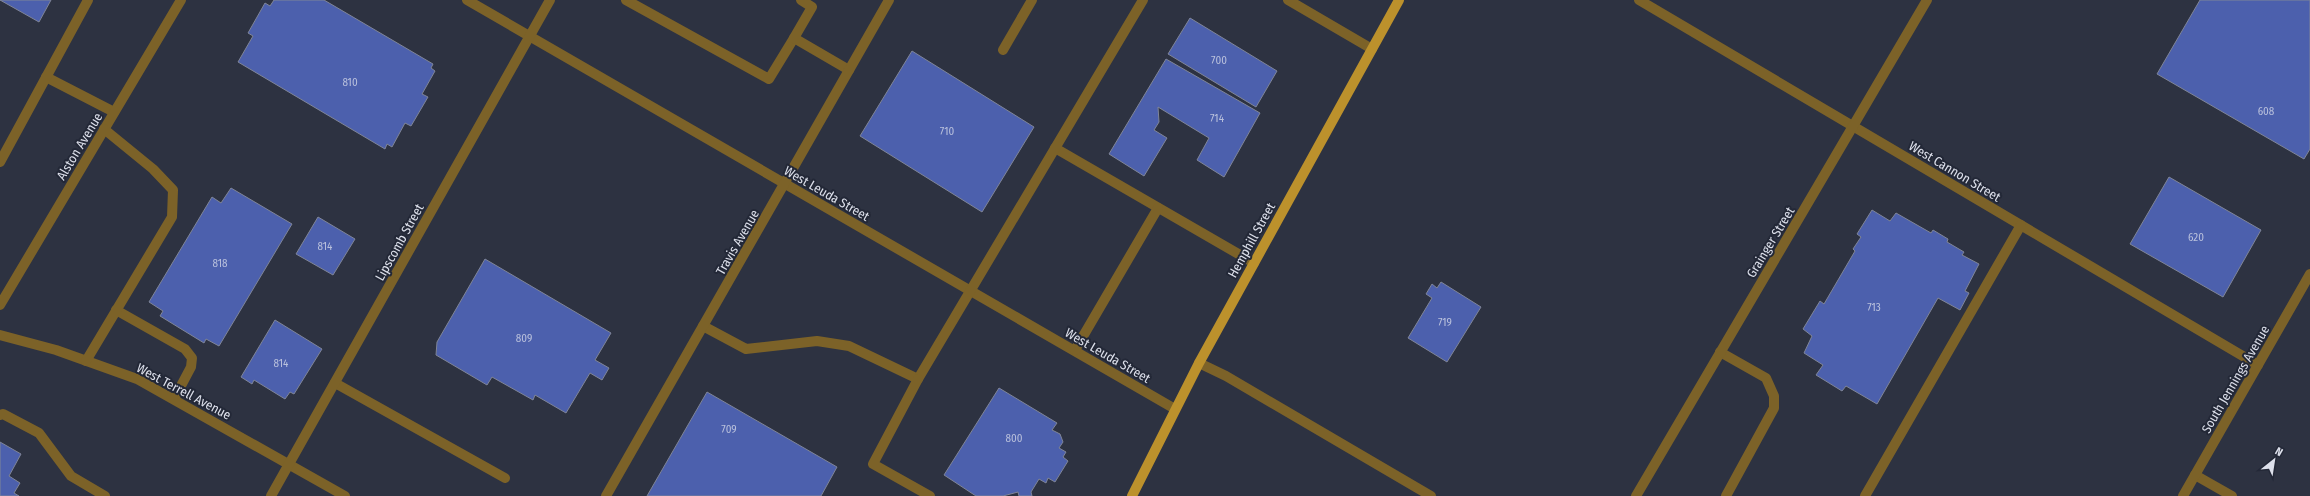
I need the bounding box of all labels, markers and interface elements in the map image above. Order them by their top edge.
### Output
house number: 700 [1211,54,1227,67]
house number: 810 [342,76,358,89]
house number: 608 [2258,105,2275,118]
street label: Alston Avenue [54,110,105,183]
house number: 714 [1210,112,1225,125]
house number: 710 [940,125,954,138]
street label: West Cannon Street [1906,138,2004,205]
street label: West Leuda Street [781,163,873,224]
street label: Hemphill Street [1225,200,1279,280]
street label: Lipscomb Street [372,201,427,283]
street label: Grainger Street [1743,203,1798,280]
street label: Travis Avenue [713,207,762,277]
house number: 620 [2188,231,2204,244]
house number: 814 [318,240,333,253]
house number: 818 [212,257,228,270]
house number: 713 [1867,301,1881,314]
house number: 719 [1438,316,1452,329]
street label: South Jennings Avenue [2199,323,2272,436]
street label: West Leuda Street [1062,325,1154,386]
house number: 809 [516,332,532,345]
house number: 814 [274,357,289,370]
street label: West Terrell Avenue [134,360,234,423]
house number: 709 [721,423,737,436]
house number: 800 [1006,432,1023,445]
north arrow [2254,440,2294,480]
text: N [2273,444,2285,459]

